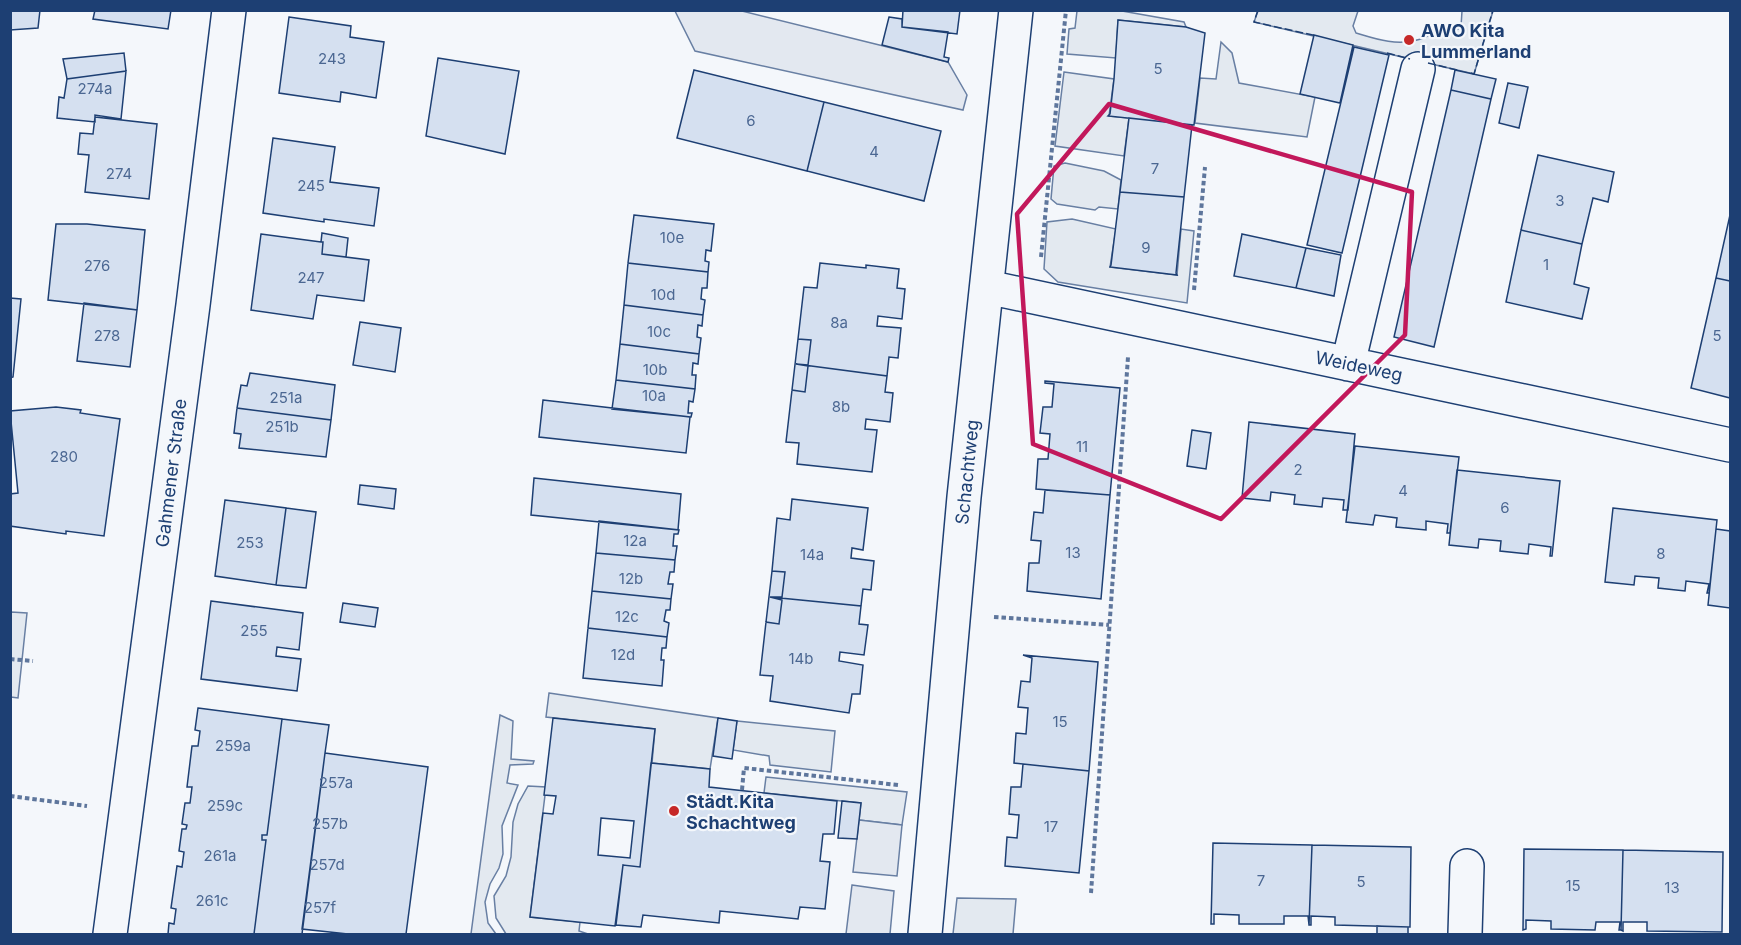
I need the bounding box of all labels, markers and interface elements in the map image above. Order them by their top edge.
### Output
place label: AWO Kita Lummerland [1421,20,1531,62]
marker: AWO Kita Lummerland [1402,33,1416,47]
house number: 243 [318,49,346,68]
house number: 5 [1153,59,1163,78]
house number: 274a [78,79,112,98]
house number: 6 [746,111,756,130]
house number: 4 [869,142,879,161]
house number: 7 [1151,159,1159,178]
house number: 274 [106,164,132,183]
house number: 245 [297,176,325,195]
house number: 3 [1555,191,1565,210]
house number: 10e [660,228,684,247]
house number: 9 [1141,238,1151,257]
house number: 1 [1543,255,1549,274]
house number: 276 [84,256,110,275]
house number: 247 [297,268,325,287]
house number: 10d [651,285,675,304]
house number: 8a [830,313,848,332]
house number: 10c [647,322,671,341]
house number: 278 [94,326,120,345]
house number: 5 [1712,326,1722,345]
street label: Weideweg [1313,346,1405,386]
house number: 10b [643,360,667,379]
house number: 10a [642,386,666,405]
house number: 251a [270,388,302,407]
house number: 8b [832,397,850,416]
street label: Gahmener Straße [151,398,191,548]
house number: 251b [265,417,299,436]
street label: Schachtweg [951,418,983,526]
house number: 11 [1076,437,1088,456]
house number: 280 [50,447,78,466]
house number: 2 [1293,460,1303,479]
house number: 4 [1398,481,1408,500]
house number: 6 [1500,498,1510,517]
house number: 12a [623,531,647,550]
house number: 253 [236,533,264,552]
house number: 13 [1065,543,1081,562]
house number: 8 [1656,544,1666,563]
house number: 14a [800,545,824,564]
house number: 12b [619,569,643,588]
house number: 12c [615,607,639,626]
house number: 255 [240,621,268,640]
house number: 12d [611,645,635,664]
house number: 14b [789,649,813,668]
house number: 15 [1052,712,1068,731]
house number: 259a [215,736,251,755]
house number: 257a [319,773,353,792]
place label: Städt.Kita Schachtweg [686,791,796,833]
house number: 259c [207,796,243,815]
marker: Städt.Kita Schachtweg [667,804,681,818]
house number: 257b [312,814,348,833]
house number: 17 [1044,817,1058,836]
house number: 261a [204,846,236,865]
house number: 257d [309,855,345,874]
house number: 7 [1257,871,1265,890]
house number: 5 [1356,872,1366,891]
house number: 15 [1565,876,1581,895]
house number: 13 [1664,878,1680,897]
house number: 261c [195,891,229,910]
house number: 257f [304,898,337,917]

